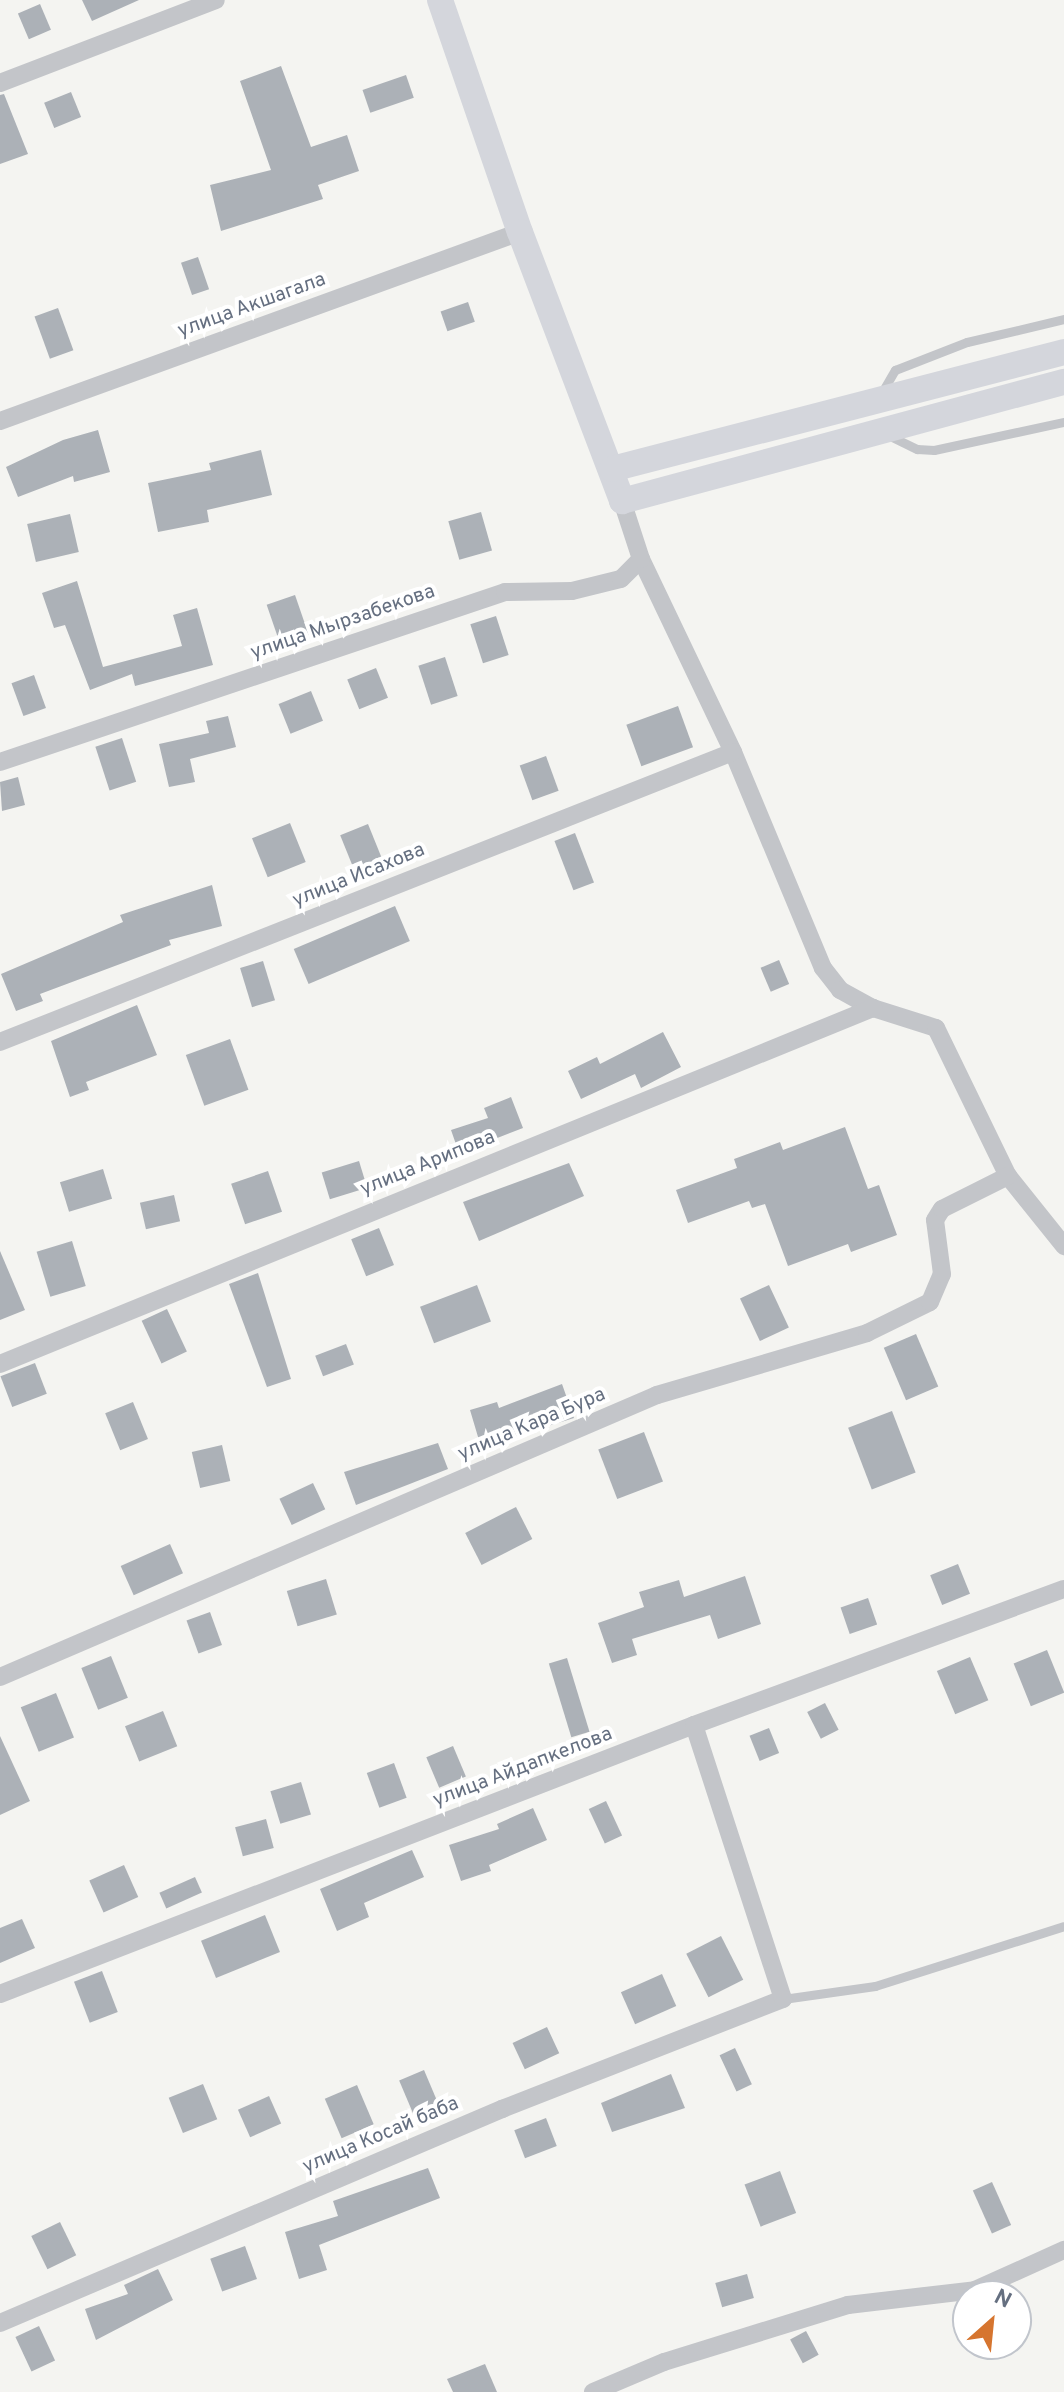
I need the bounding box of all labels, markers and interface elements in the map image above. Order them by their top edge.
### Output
street label: улица Акшагала [174,268,330,344]
street label: улица Мырзабекова [248,580,438,666]
street label: улица Исахова [289,839,429,913]
street label: улица Арипова [357,1126,499,1202]
street label: улица Кара Бура [455,1383,609,1467]
street label: улица Айдапкелова [429,1723,617,1813]
street label: улица Косай баба [299,2092,463,2180]
north arrow [952,2280,1032,2360]
text: N [989,2284,1015,2316]

